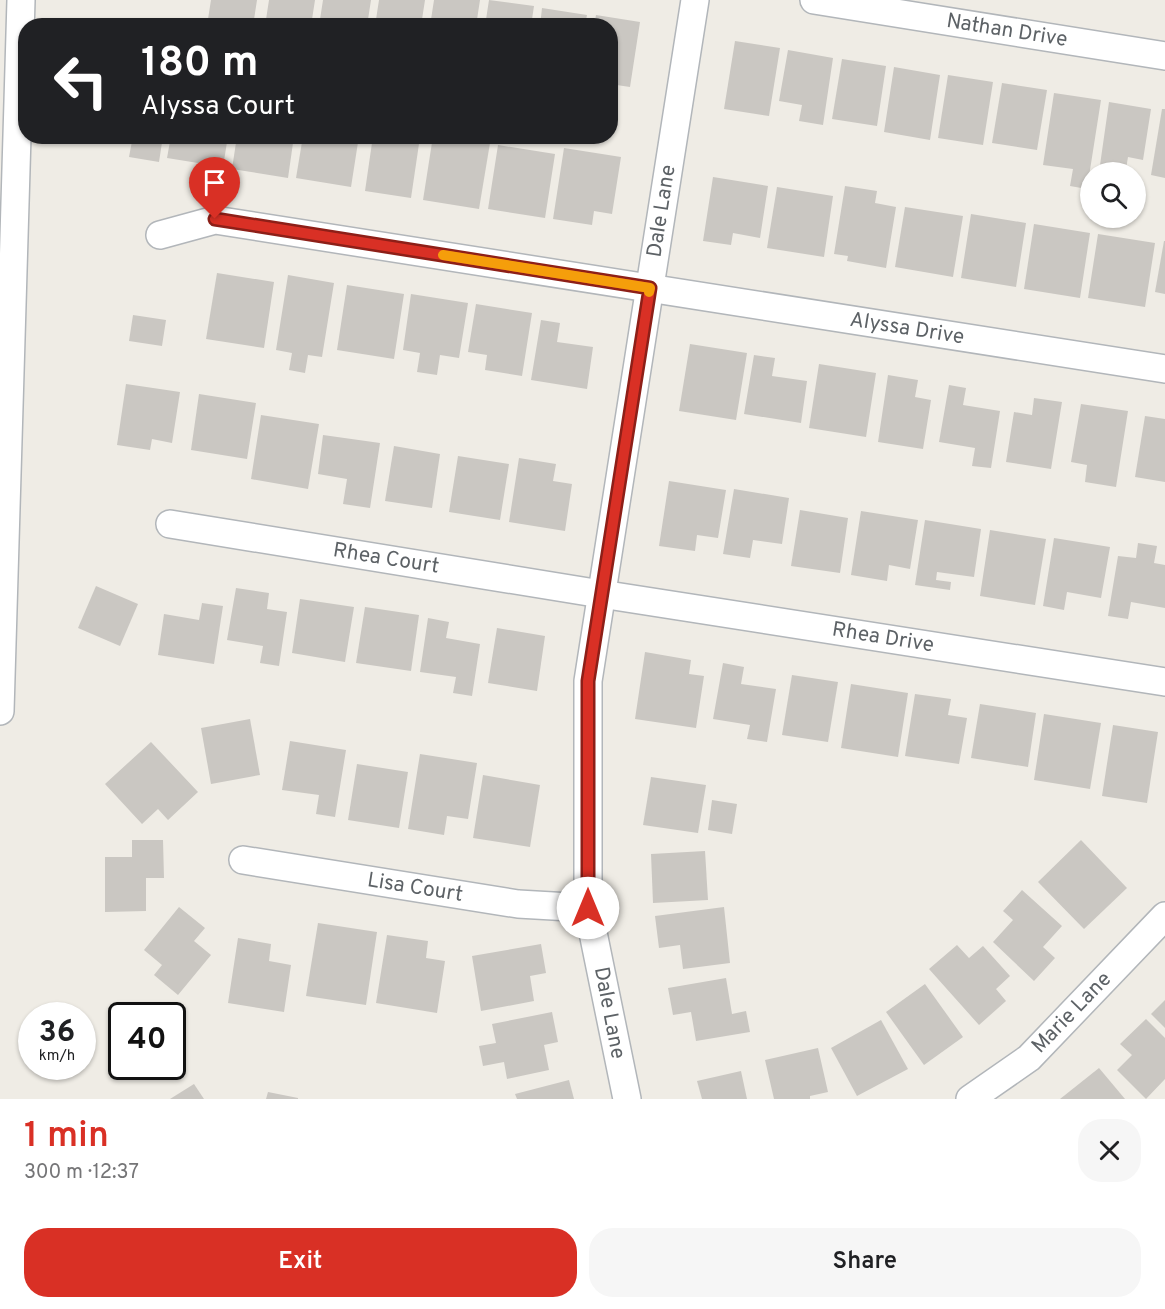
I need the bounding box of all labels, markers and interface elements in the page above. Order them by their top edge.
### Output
street label: Nathan Drive [945,8,1069,54]
text: 180 m [141,38,258,91]
icon: left [42,42,120,120]
text: Alyssa Court [141,90,295,124]
pin [189,157,240,219]
map controls [1080,162,1146,228]
button: search [1080,162,1146,228]
street label: Dale Lane [641,163,683,259]
icon: arrive [198,166,231,199]
street label: Alyssa Drive [848,307,966,351]
street label: Rhea Court [331,537,441,581]
street label: Rhea Drive [830,617,936,659]
street label: Lisa Court [365,867,465,909]
position arrow [556,876,620,940]
street label: Dale Lane [587,965,631,1061]
street label: Marie Lane [1026,966,1118,1060]
speed limit sign: 40 [108,1002,186,1080]
text: 36 [39,1015,75,1052]
text: km/h [39,1047,75,1066]
text: 1 min [24,1114,109,1160]
button: close [1078,1119,1141,1182]
text: 300 m · 12:37 [24,1160,139,1186]
button: Exit [24,1228,577,1297]
button: Share [589,1228,1141,1297]

